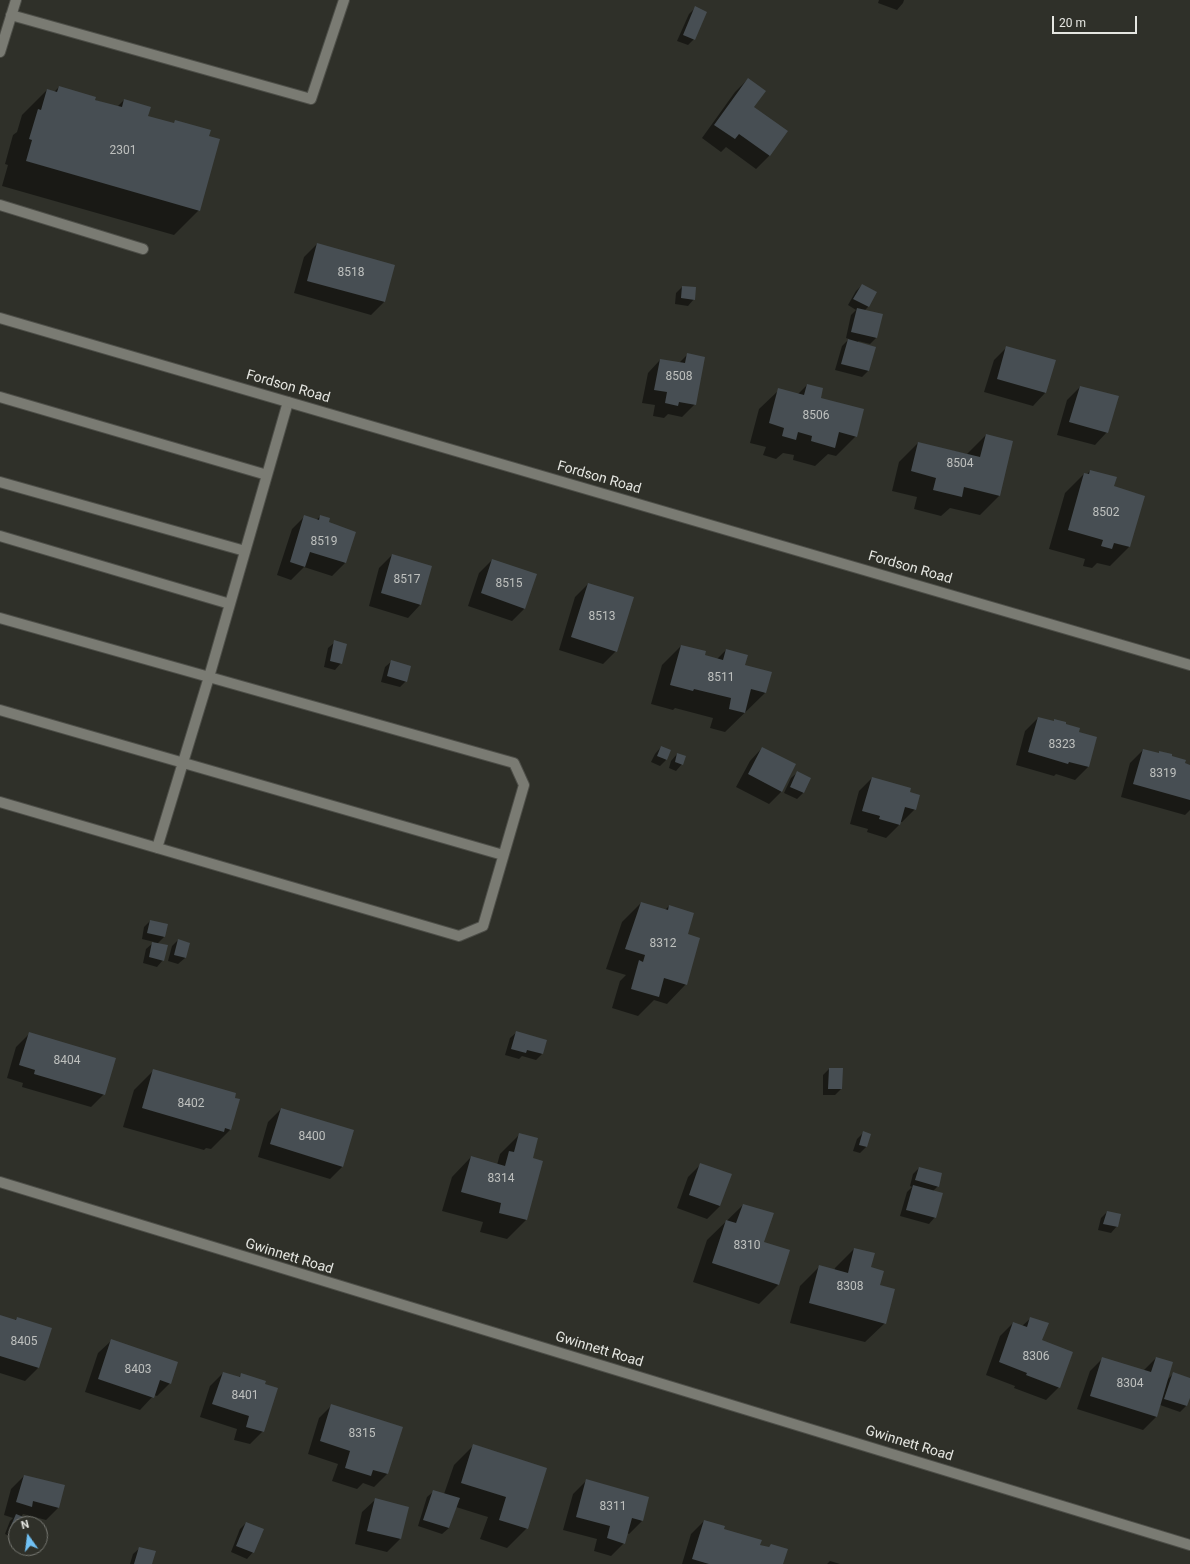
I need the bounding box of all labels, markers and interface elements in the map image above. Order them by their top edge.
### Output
scale bar [1054,8,1139,34]
text: 20 m [1059,16,1086,30]
house number: 2301 [110,144,136,158]
house number: 8518 [338,266,364,280]
street label: Fordson Road [244,367,332,407]
house number: 8508 [666,370,692,384]
house number: 8506 [803,409,829,423]
house number: 8504 [947,457,973,471]
street label: Fordson Road [555,458,643,498]
house number: 8502 [1093,506,1119,520]
house number: 8519 [311,535,337,549]
street label: Fordson Road [866,548,954,588]
house number: 8517 [394,573,420,587]
house number: 8515 [496,577,522,591]
house number: 8513 [589,610,615,624]
house number: 8511 [708,671,734,685]
house number: 8323 [1049,738,1075,752]
house number: 8319 [1150,767,1176,781]
house number: 8312 [650,937,676,951]
house number: 8404 [54,1054,80,1068]
house number: 8402 [178,1097,204,1111]
house number: 8400 [299,1130,325,1144]
house number: 8314 [488,1172,514,1186]
street label: Gwinnett Road [243,1236,335,1278]
house number: 8310 [734,1239,760,1253]
house number: 8308 [837,1280,863,1294]
street label: Gwinnett Road [553,1329,645,1371]
house number: 8405 [11,1335,37,1349]
house number: 8306 [1023,1350,1049,1364]
house number: 8403 [125,1363,151,1377]
house number: 8304 [1117,1377,1143,1391]
house number: 8401 [232,1389,258,1403]
street label: Gwinnett Road [863,1423,955,1465]
house number: 8315 [349,1427,375,1441]
house number: 8311 [600,1500,626,1514]
north arrow [8,1516,48,1556]
text: N [20,1518,31,1532]

